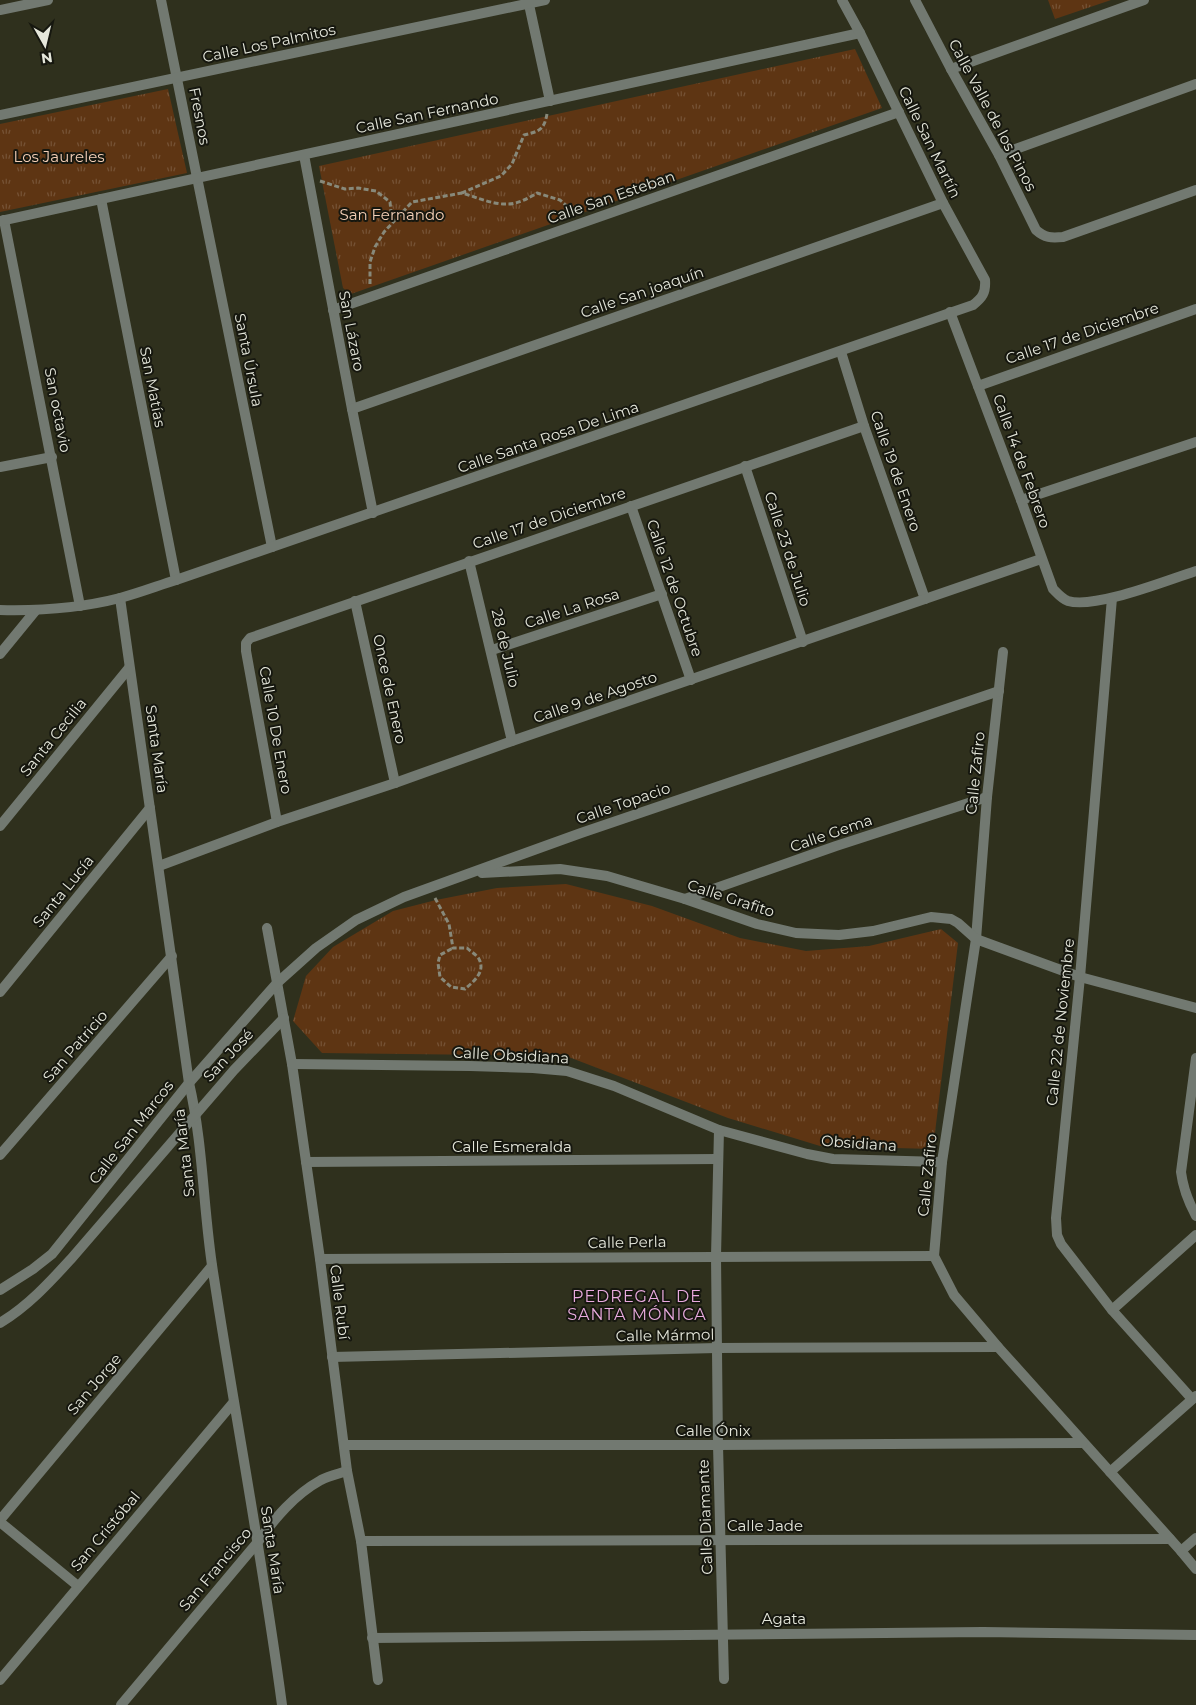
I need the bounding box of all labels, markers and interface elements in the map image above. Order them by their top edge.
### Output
north arrow [20,20,70,70]
street label: Calle Los Palmitos [201,20,337,66]
street label: Calle Valle de los Pinos [945,36,1041,194]
text: N [40,48,54,68]
street label: Calle San Martín [895,83,965,201]
street label: Fresnos [185,86,215,146]
street label: Calle San Fernando [354,89,500,137]
park label: Los Jaureles [13,147,105,166]
street label: Calle San Esteban [545,166,677,228]
park label: San Fernando [339,205,445,224]
street label: Calle San joaquín [578,262,706,322]
street label: San Lázaro [335,289,369,373]
street label: Calle 17 de Diciembre [1003,298,1161,368]
street label: Santa Úrsula [231,312,267,408]
street label: San Matías [136,345,170,429]
street label: San octavio [40,366,76,454]
street label: Calle 14 de Febrero [989,391,1055,531]
street label: Calle Santa Rosa De Lima [455,397,641,477]
street label: Calle 19 de Enero [866,408,926,534]
street label: Calle 17 de Diciembre [470,483,628,553]
street label: Calle 23 de Julio [760,489,816,609]
street label: Calle 12 de Octubre [643,517,707,659]
street label: Calle La Rosa [522,584,622,632]
street label: 28 de Julio [488,607,524,689]
street label: Once de Enero [369,632,411,746]
street label: Calle 10 De Enero [255,665,297,795]
street label: Calle 9 de Agosto [531,667,659,727]
street label: Santa Cecilia [16,694,90,780]
street label: Santa María [141,704,173,794]
street label: Calle Zafiro [961,731,989,815]
street label: Calle Topacio [573,778,673,828]
street label: Calle Gema [787,810,875,856]
street label: Santa Lucía [28,851,98,931]
street label: Calle Grafito [685,875,777,921]
street label: Calle 22 de Noviembre [1042,937,1078,1107]
street label: San Patricio [39,1006,111,1086]
street label: San José [199,1025,257,1085]
street label: Calle Obsidiana [452,1042,570,1068]
street label: Calle San Marcos [85,1076,177,1188]
street label: Santa María [169,1108,199,1198]
street label: Obsidiana [820,1131,898,1155]
street label: Calle Zafiro [913,1133,941,1217]
street label: Calle Esmeralda [452,1137,572,1156]
street label: Calle Perla [587,1232,667,1252]
street label: Calle Rubí [326,1263,354,1342]
district label: PEDREGAL DE SANTA MÓNICA [567,1287,707,1324]
street label: Calle Mármol [615,1325,715,1345]
street label: San Jorge [63,1349,125,1419]
street label: Calle Ónix [675,1421,751,1440]
street label: Calle Diamante [693,1459,717,1575]
street label: San Cristóbal [66,1487,144,1575]
street label: Santa María [257,1505,289,1595]
street label: Calle Jade [727,1516,803,1535]
street label: San Francisco [175,1523,255,1615]
street label: Agata [762,1609,806,1628]

